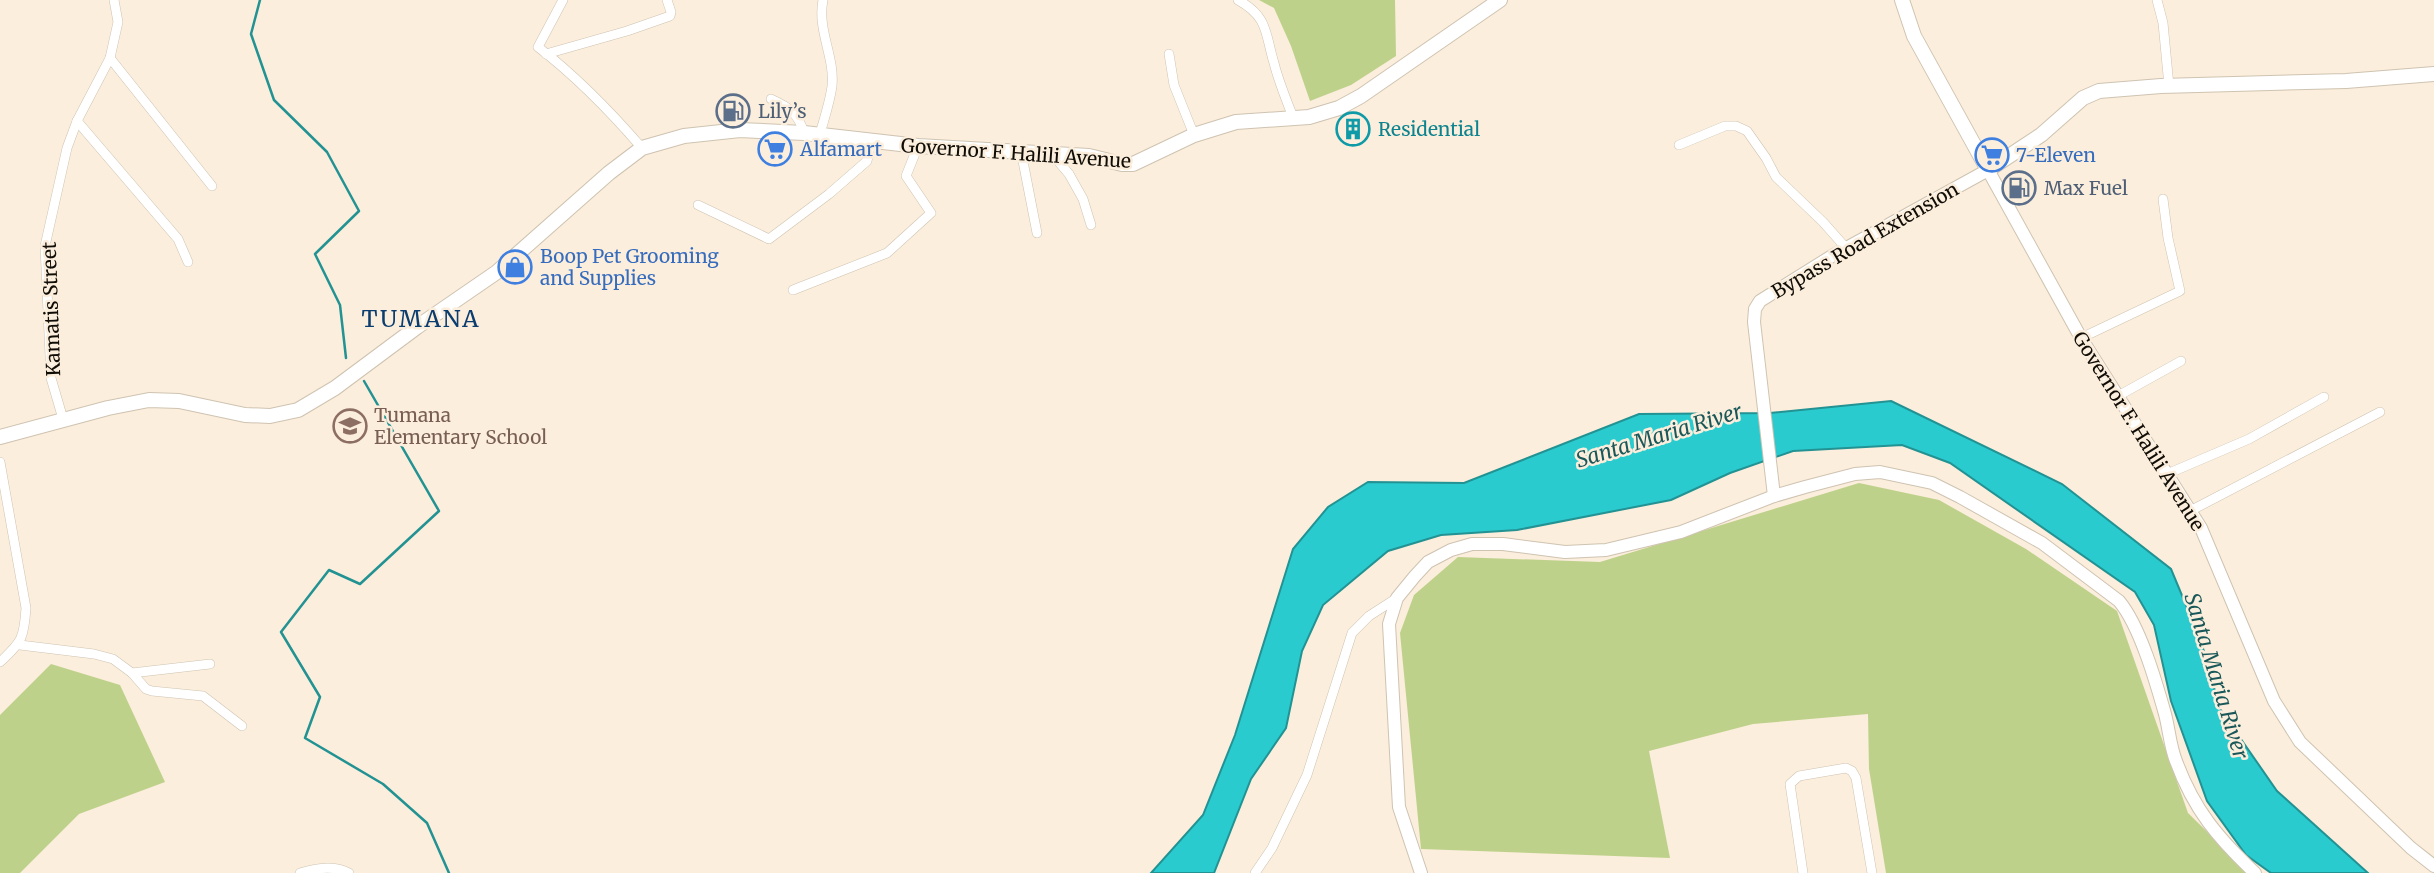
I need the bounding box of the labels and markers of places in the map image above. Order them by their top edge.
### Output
fuel station icon: Lily’s [714,92,752,130]
place label: Lily’s [758,99,806,123]
building icon: Residential [1334,110,1372,148]
place label: Residential [1378,117,1480,141]
supermarket icon: Alfamart [756,130,794,168]
supermarket icon: 7-Eleven [1973,136,2011,174]
place label: Alfamart [799,137,883,161]
place label: 7-Eleven [2016,143,2096,167]
fuel station icon: Max Fuel [2000,169,2038,207]
place label: Max Fuel [2044,176,2128,200]
place label: Boop Pet Grooming and Supplies [540,244,719,290]
shop icon: Boop Pet Grooming and Supplies [496,248,534,286]
place label: Tumana Elementary School [374,403,547,449]
school or university icon: Tumana Elementary School [331,407,369,445]

